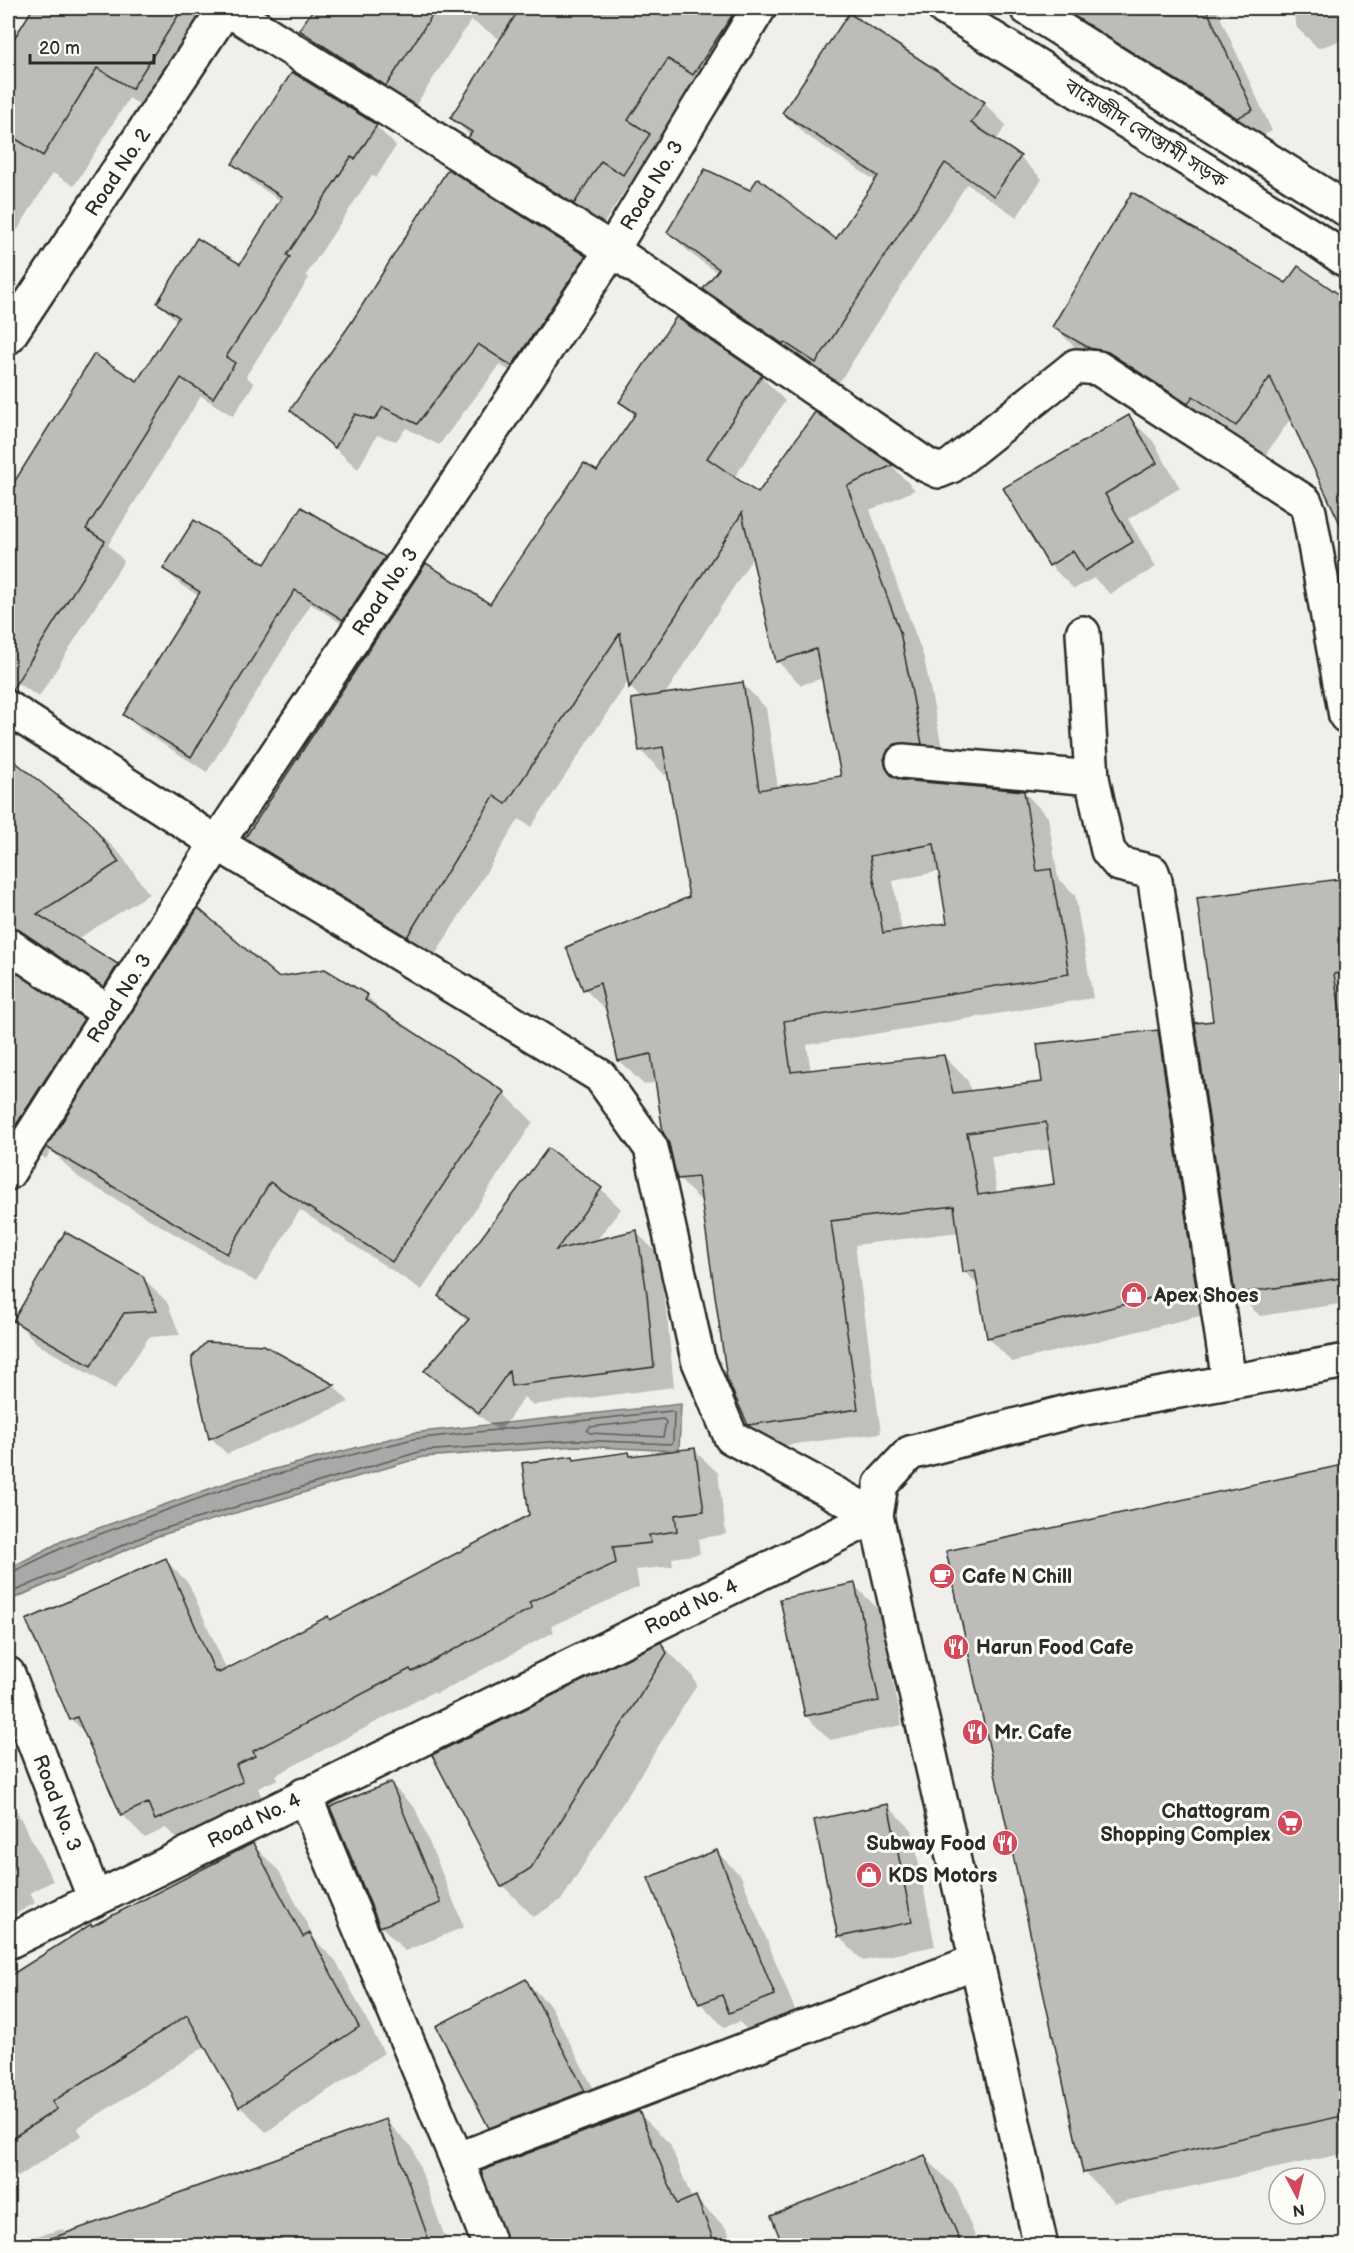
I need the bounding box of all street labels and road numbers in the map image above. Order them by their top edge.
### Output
street label: বায়েজীদ বোস্তামী সড়ক [1059,73,1232,194]
street label: Road No. 2 [80,124,156,221]
street label: Road No. 3 [616,136,689,235]
street label: Road No. 3 [347,543,423,641]
street label: Road No. 3 [82,950,157,1048]
street label: Road No. 4 [641,1574,742,1640]
street label: Road No. 3 [27,1752,86,1855]
street label: Road No. 4 [204,1788,305,1854]

